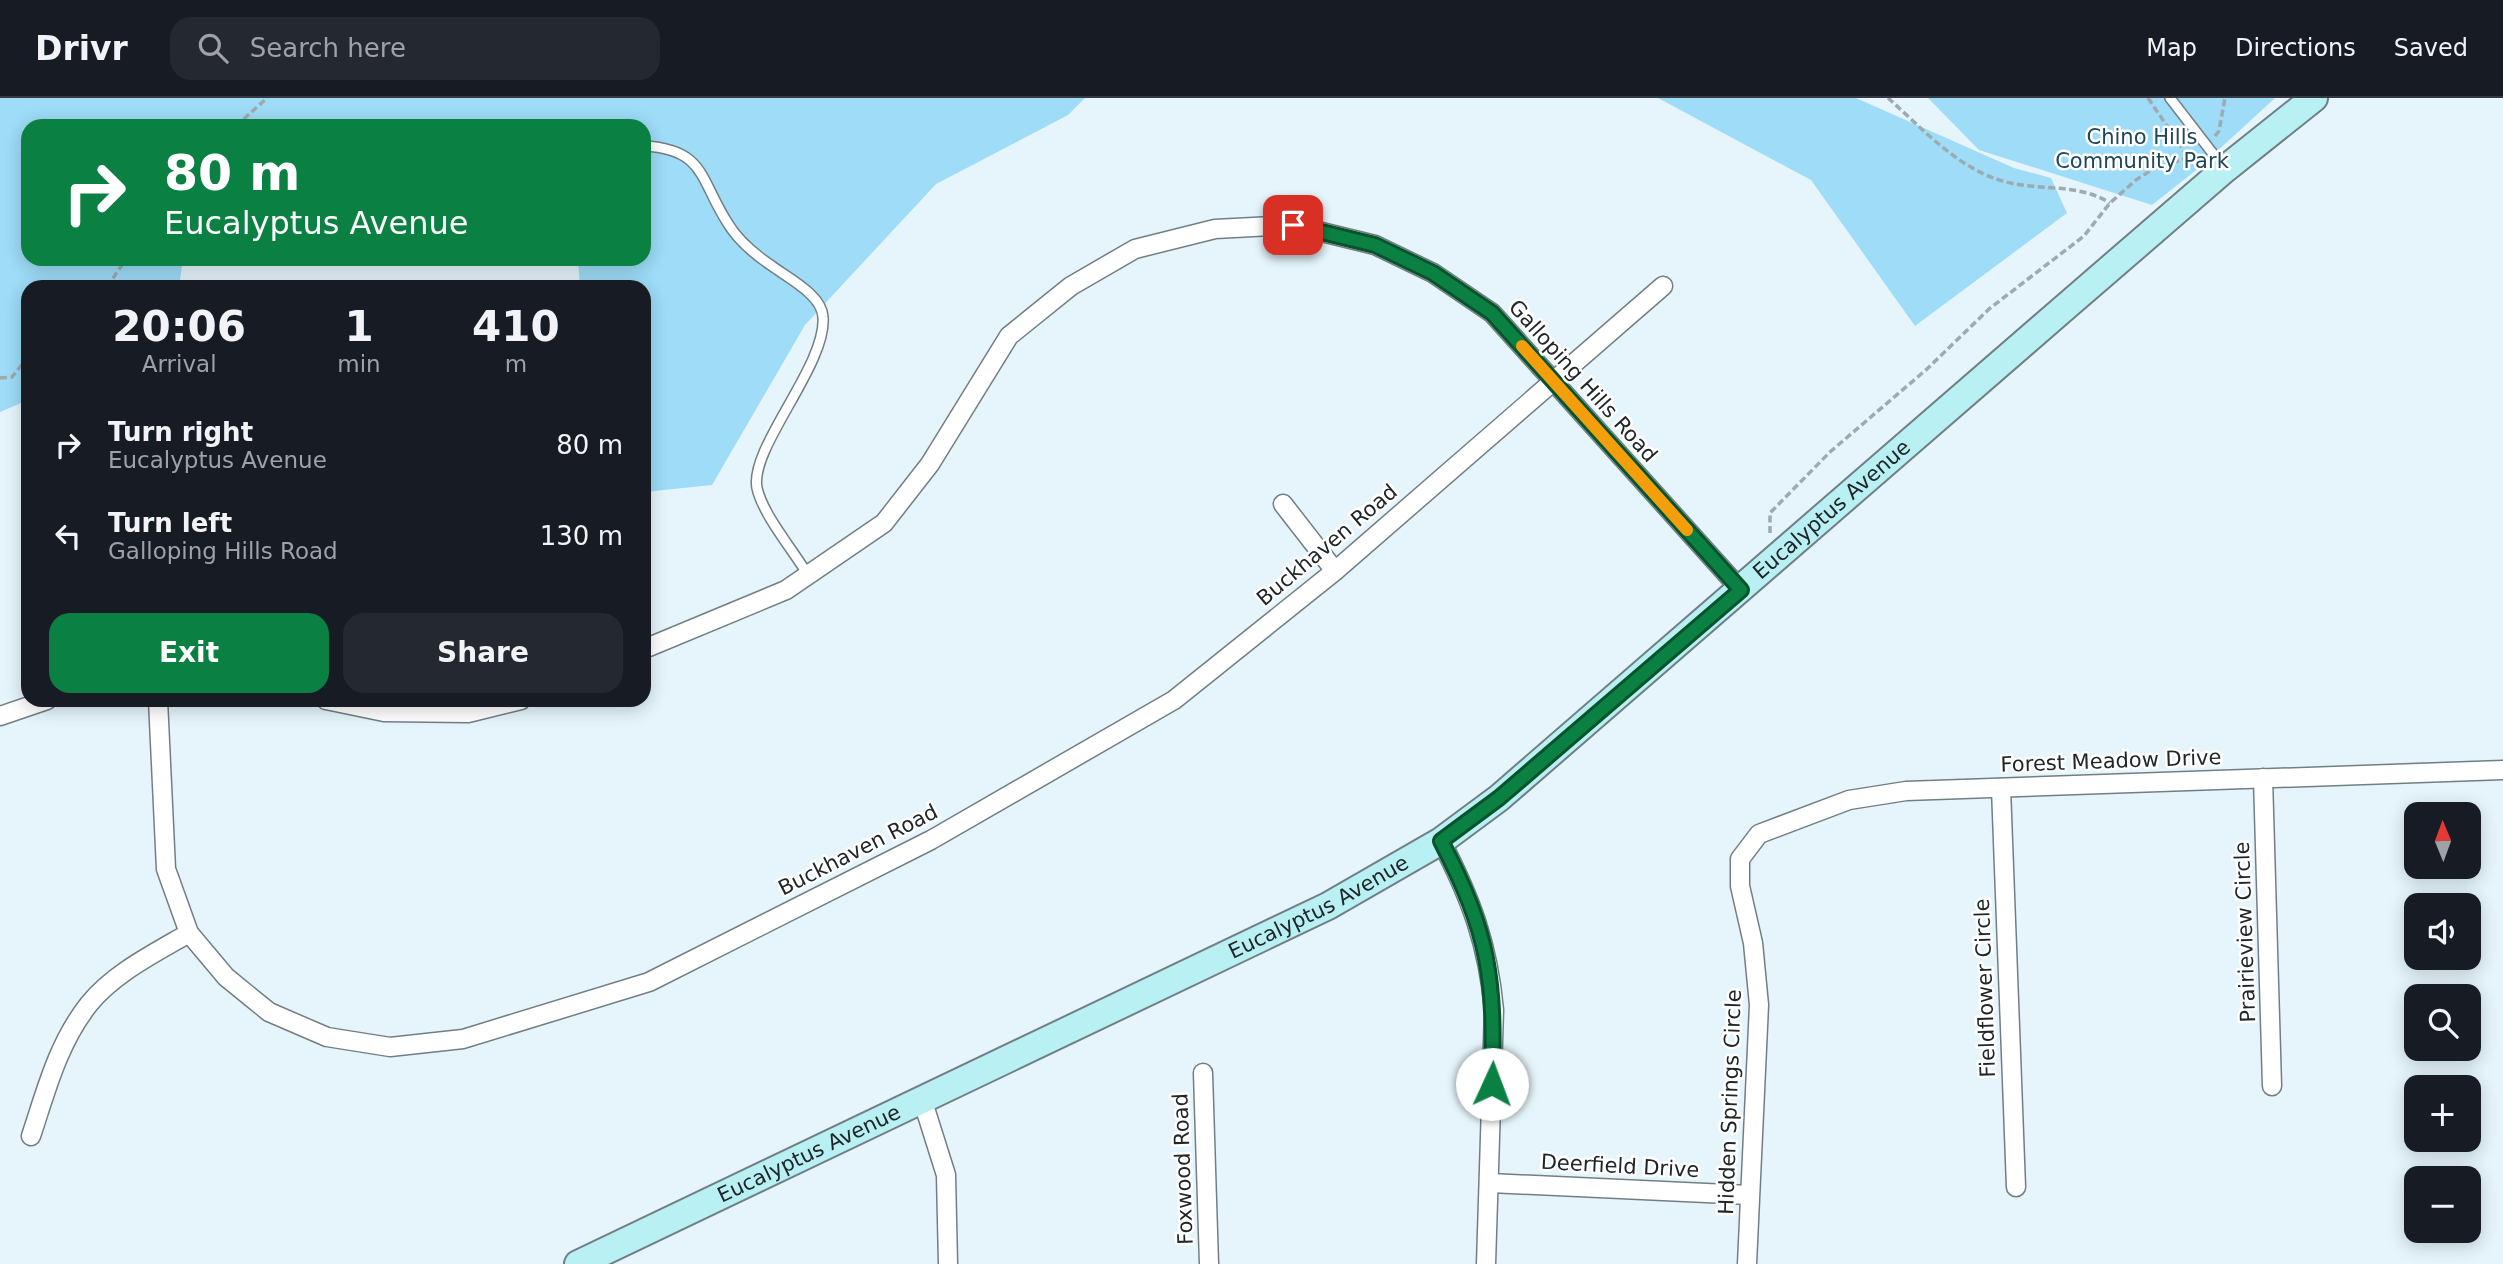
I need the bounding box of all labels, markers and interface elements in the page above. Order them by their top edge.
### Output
search box [170,17,660,80]
text: Drivr [35,29,128,68]
icon: search [194,29,232,67]
text: Search here [250,33,406,63]
text: Map [2146,34,2197,62]
text: Directions [2235,34,2356,62]
text: Saved [2394,34,2468,62]
park label: Chino Hills Community Park [2055,125,2230,173]
text: 80 m [164,145,300,202]
icon: right [49,147,140,238]
pin [1263,195,1323,255]
text: Eucalyptus Avenue [164,204,468,242]
icon: arrive [1274,206,1312,244]
street label: Galloping Hills Road [1504,295,1662,467]
text: 20:06 [112,302,246,351]
text: 1 [344,302,374,351]
text: 410 [472,302,560,351]
text: Arrival [142,351,217,377]
text: min [337,351,381,377]
text: m [505,351,527,377]
text: Turn right [108,417,253,447]
icon: right [49,426,87,464]
text: 80 m [556,430,623,460]
street label: Eucalyptus Avenue [1748,435,1915,584]
text: Eucalyptus Avenue [108,447,327,473]
street label: Buckhaven Road [1252,479,1402,611]
text: Turn left [108,508,232,538]
icon: left [49,517,87,555]
text: 130 m [540,521,623,551]
text: Galloping Hills Road [108,538,338,564]
button: Exit [49,613,329,693]
button: Share [343,613,623,693]
street label: Forest Meadow Drive [2000,745,2222,777]
street label: Buckhaven Road [774,799,942,901]
north arrow [2404,802,2482,878]
map controls [2404,802,2481,1243]
street label: Prairieview Circle [2230,841,2260,1023]
street label: Eucalyptus Avenue [1224,850,1413,964]
button: sound [2404,893,2481,970]
street label: Fieldflower Circle [1970,898,2000,1078]
button: search [2404,984,2481,1061]
street label: Hidden Springs Circle [1714,989,1746,1215]
position arrow [1455,1047,1529,1121]
button: + [2404,1075,2481,1152]
street label: Foxwood Road [1168,1093,1198,1245]
street label: Eucalyptus Avenue [714,1100,904,1208]
street label: Deerfield Drive [1540,1150,1700,1182]
button: − [2404,1166,2481,1243]

